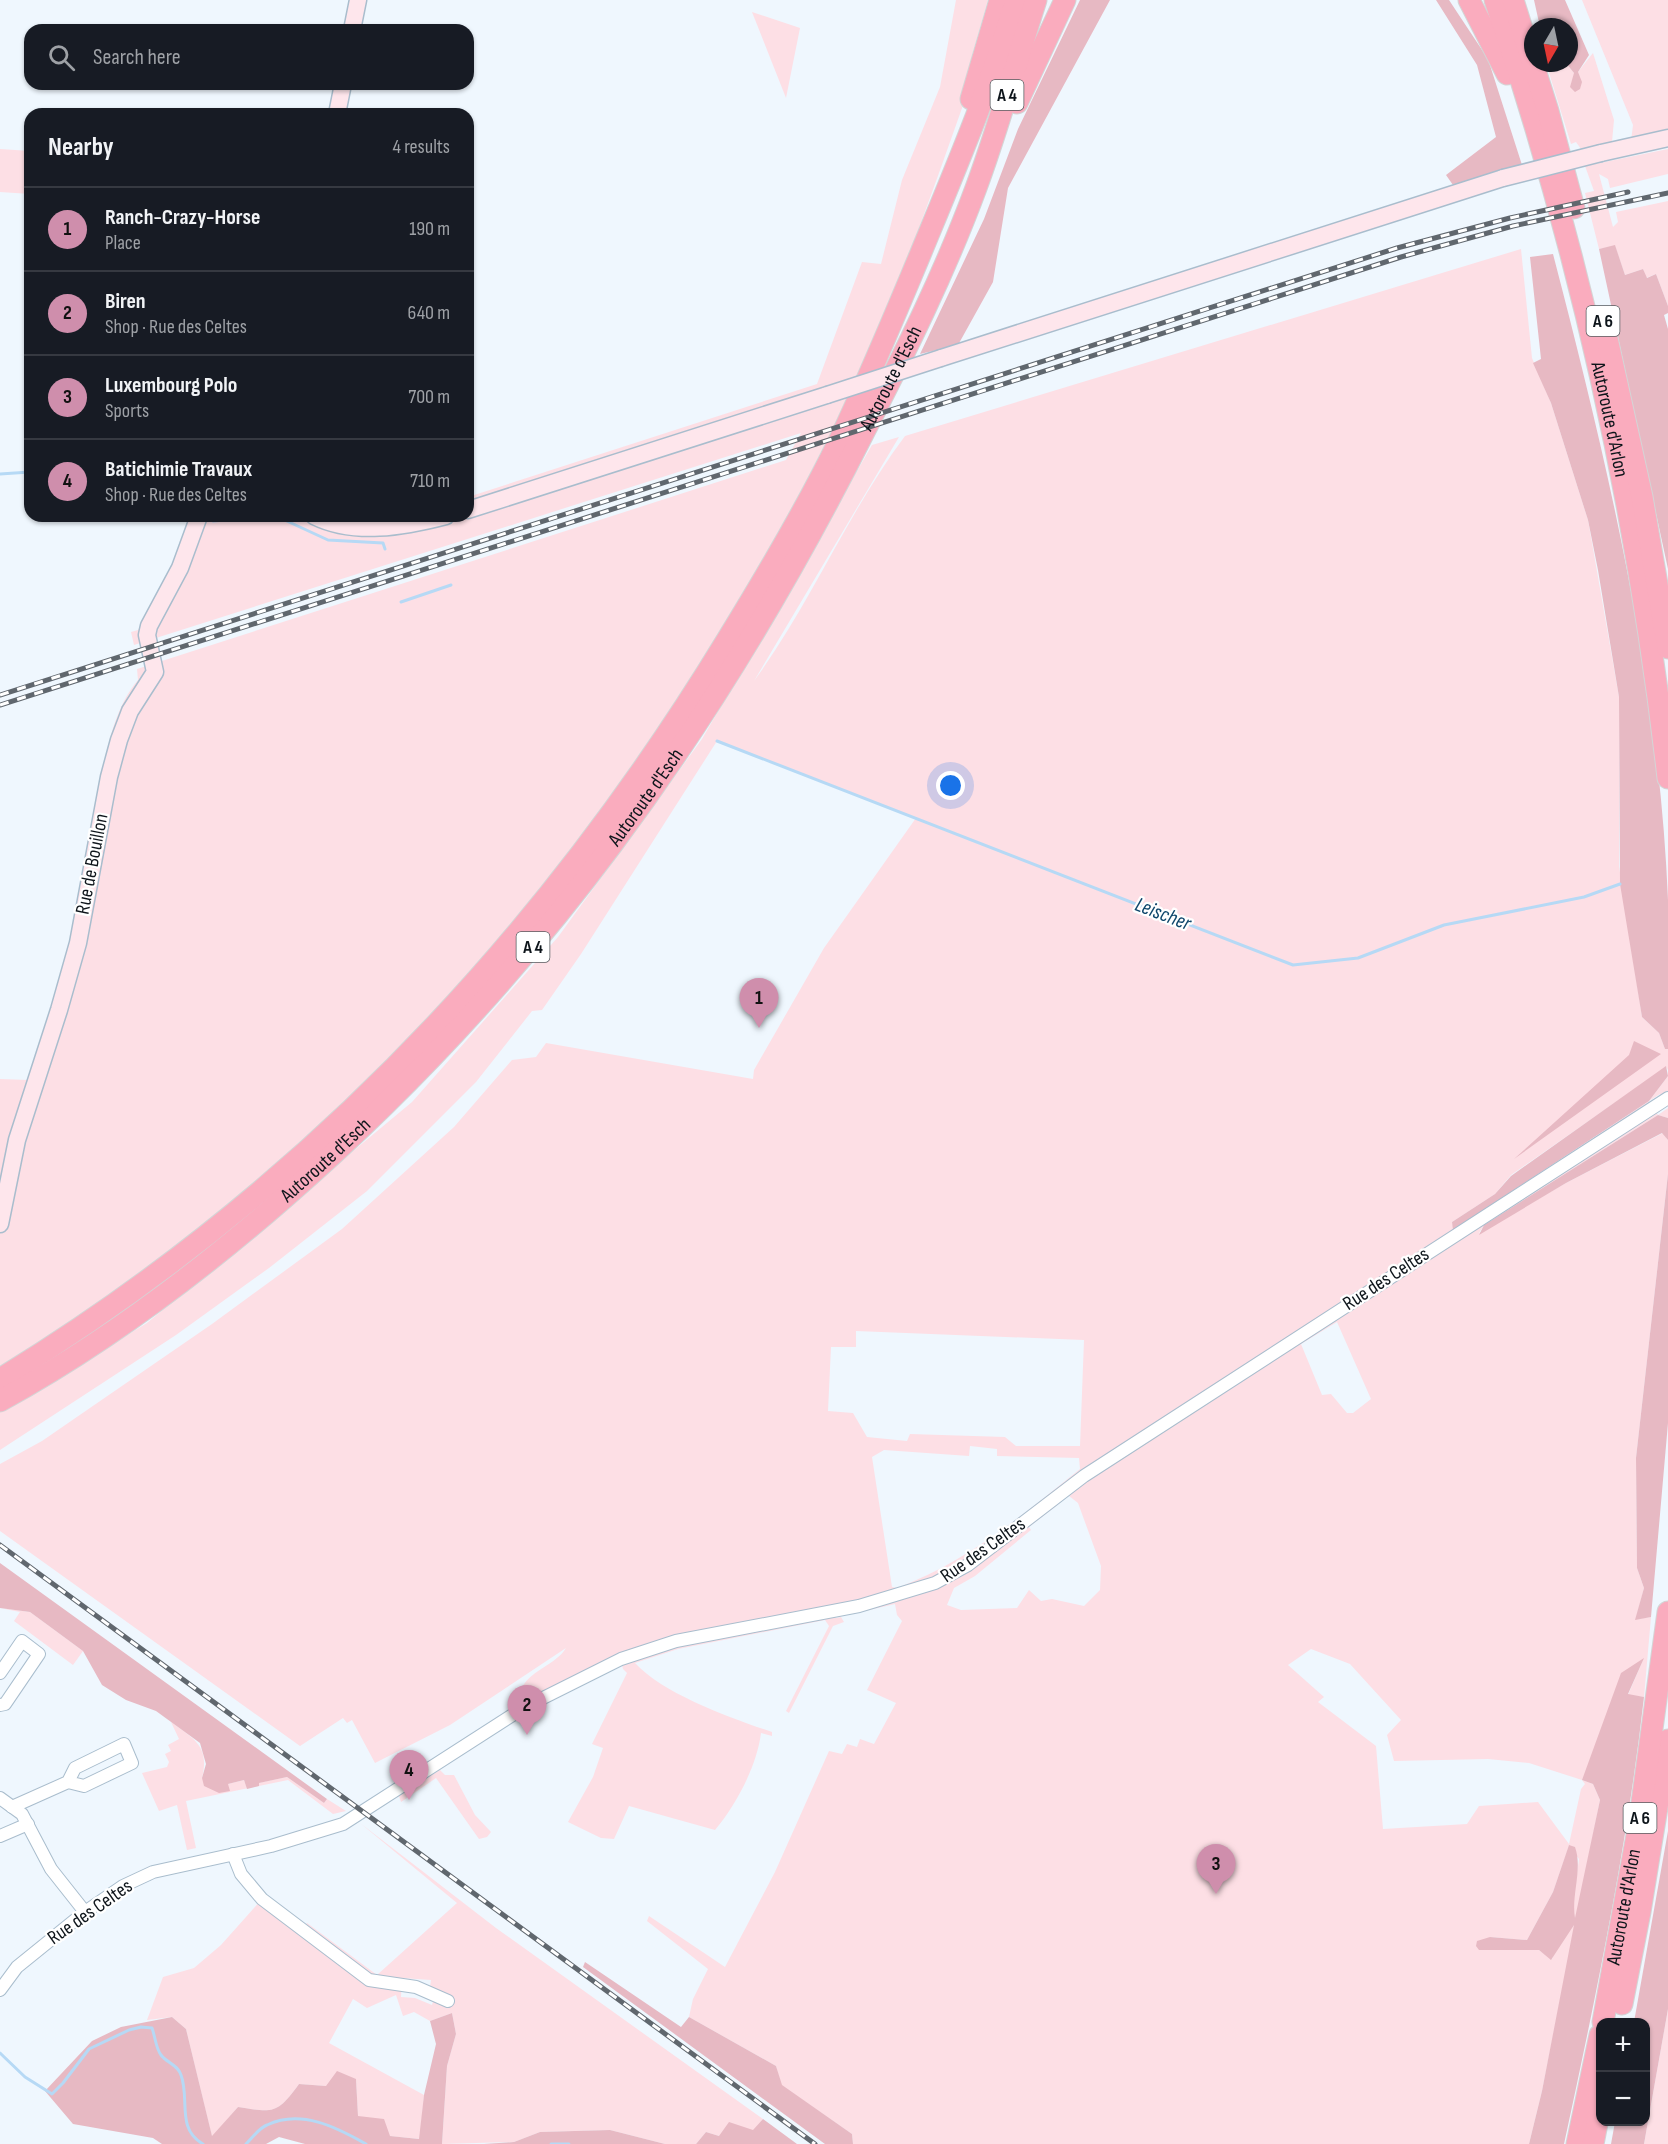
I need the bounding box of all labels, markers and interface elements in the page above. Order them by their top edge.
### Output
north arrow [1524,18,1578,72]
search box [24,24,474,90]
icon: search [45,41,78,74]
text: Search here [93,44,180,71]
road number: A 4 [990,80,1024,110]
text: Nearby [48,132,114,163]
text: 4 results [393,135,450,159]
text: Ranch-Crazy-Horse [105,204,260,231]
text: 1 [64,217,71,241]
text: 190 m [409,217,450,241]
text: Place [105,231,141,255]
text: Biren [105,288,146,315]
text: 2 [63,301,72,325]
text: 640 m [408,301,450,325]
road number: A 6 [1586,306,1620,336]
text: Shop · Rue des Celtes [105,315,247,339]
street label: Autoroute d'Esch [854,322,927,436]
street label: Autoroute d'Arlon [1585,358,1633,479]
text: Luxembourg Polo [105,372,237,399]
text: 3 [63,385,72,409]
text: 700 m [408,385,450,409]
text: Sports [105,399,149,423]
text: Batichimie Travaux [105,456,252,483]
text: 4 [63,469,72,493]
text: 710 m [410,469,450,493]
text: Shop · Rue des Celtes [105,483,247,507]
street label: Autoroute d'Esch [602,744,689,852]
your location [936,771,965,800]
street label: Rue de Bouillon [70,812,114,916]
water label: Leischer [1131,892,1196,936]
road number: A 4 [516,932,550,962]
pin: 1 [740,978,778,1028]
street label: Autoroute d'Esch [275,1113,376,1208]
street label: Rue des Celtes [1338,1242,1434,1316]
street label: Rue des Celtes [936,1512,1030,1588]
pin: 2 [508,1686,546,1735]
pin: 4 [390,1750,428,1800]
road number: A 6 [1624,1803,1656,1833]
pin: 3 [1196,1844,1236,1894]
street label: Autoroute d'Arlon [1601,1847,1646,1968]
street label: Rue des Celtes [43,1874,137,1950]
map controls [1596,2018,1650,2126]
button: + [1596,2018,1650,2072]
button: − [1596,2072,1650,2126]

